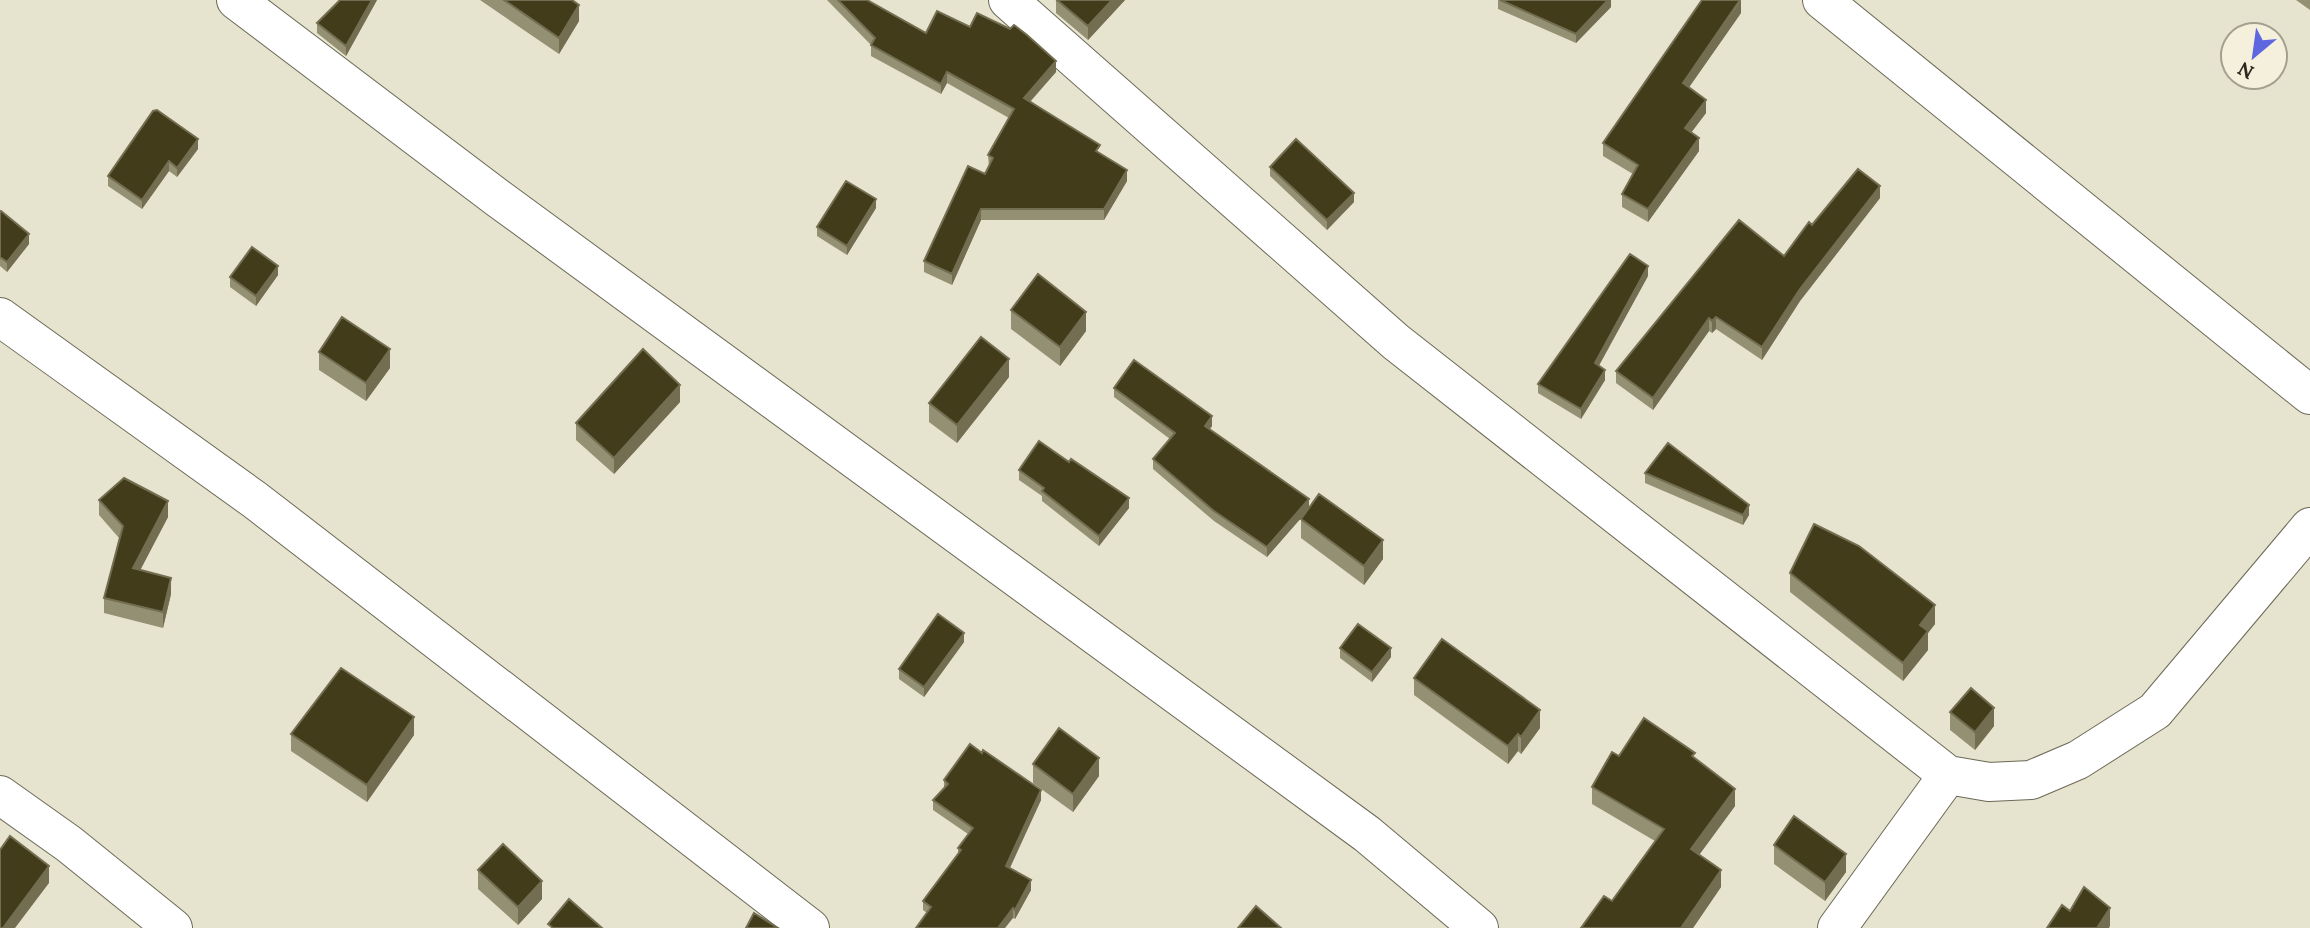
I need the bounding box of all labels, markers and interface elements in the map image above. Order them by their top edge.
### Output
north arrow [2219,21,2289,91]
text: N [2233,57,2258,85]

